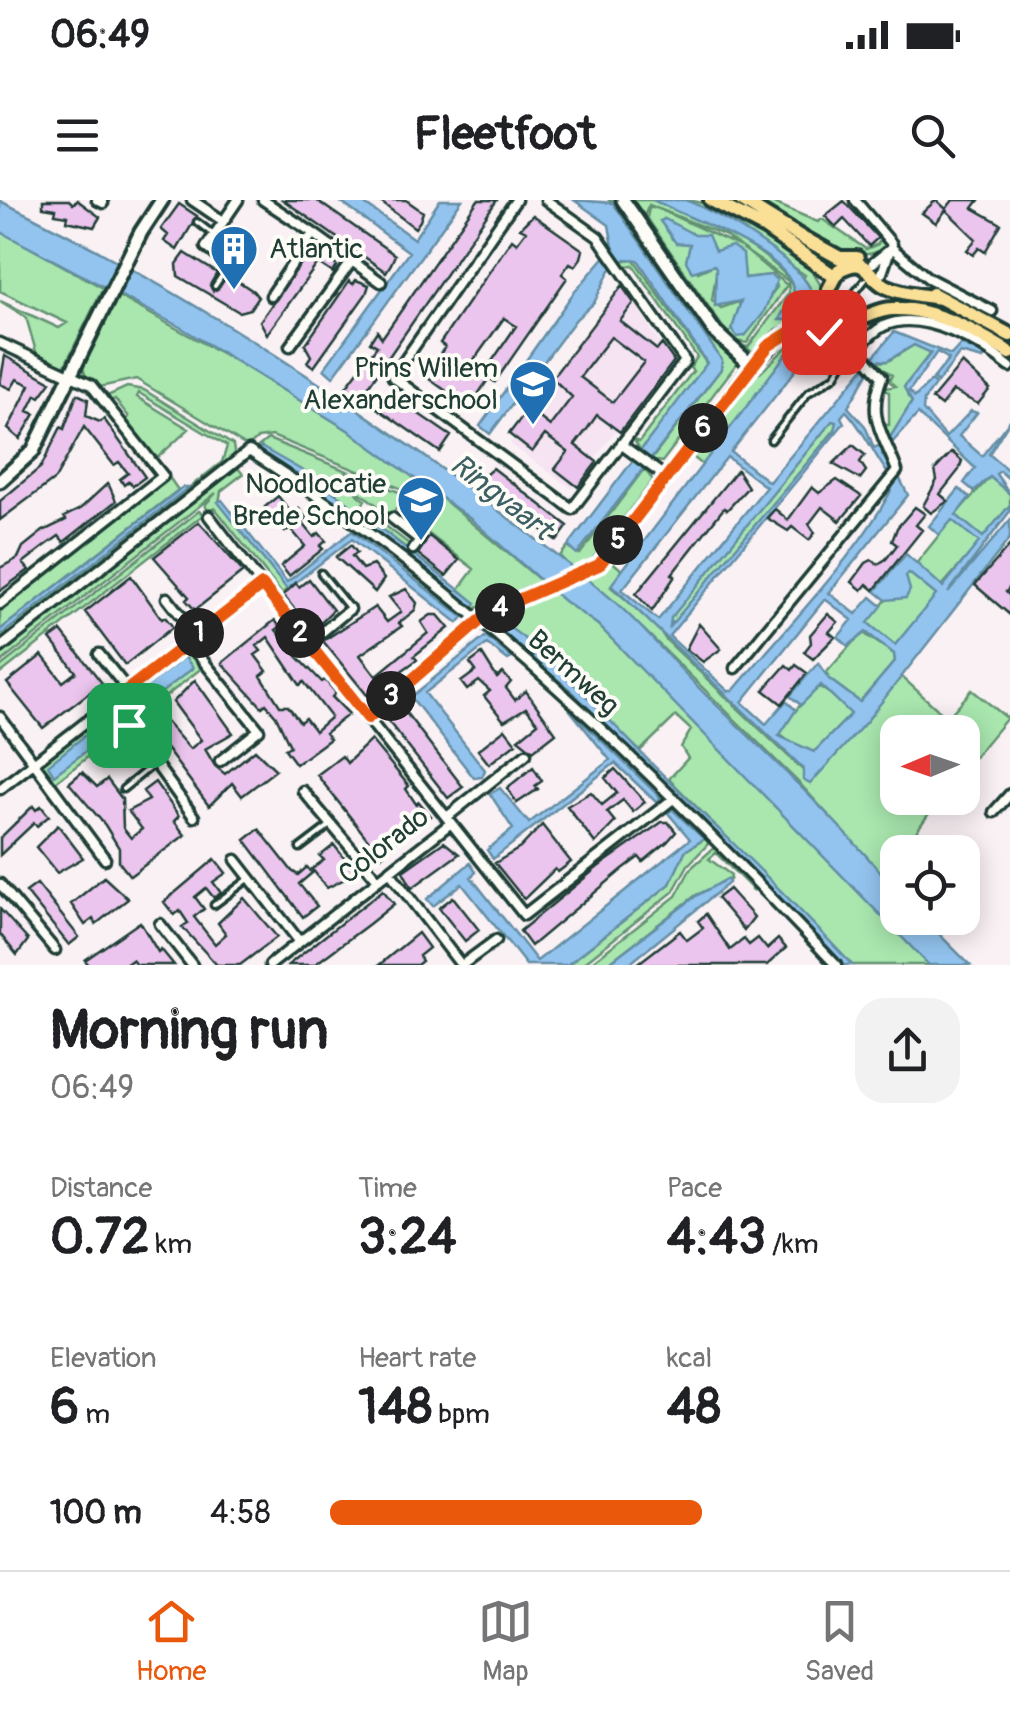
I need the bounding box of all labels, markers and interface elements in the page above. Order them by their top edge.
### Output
text: 06:49 [50,11,150,59]
text: Fleetfoot [414,107,596,163]
icon: menu [50,108,105,163]
icon: search [905,108,960,163]
building icon: Atlantic [208,223,260,291]
place label: Atlantic [269,232,363,267]
pin [782,290,867,375]
icon: check [797,305,852,360]
place label: Prins Willem Alexanderschool [303,351,498,418]
school or university icon: Prins Willem Alexanderschool [507,358,559,426]
pin: 6 [678,403,728,453]
text: 6 [695,410,711,445]
water label: Ringvaart [443,446,561,550]
place label: Noodlocatie Brede School [233,467,386,534]
school or university icon: Noodlocatie Brede School [395,474,447,542]
pin: 5 [593,515,643,565]
text: 5 [610,522,626,557]
pin: 4 [475,583,525,633]
text: 4 [492,590,508,625]
pin: 1 [174,608,224,658]
pin: 2 [275,608,325,658]
text: 1 [194,615,204,650]
text: 2 [292,615,308,650]
street label: Bermweg [520,623,626,723]
pin: 3 [366,671,416,721]
text: 3 [383,678,399,713]
pin [87,683,172,768]
icon: arrive [102,698,157,753]
north arrow [880,715,980,815]
map controls [880,715,980,935]
street label: Colorado [332,800,436,892]
button: locate [880,835,980,935]
text: Morning run [50,996,328,1065]
button: share [855,998,960,1103]
text: 06:49 [50,1068,134,1108]
text: Distance [50,1171,152,1206]
text: Time [358,1171,417,1206]
text: Pace [667,1171,722,1206]
text: 0.72 [50,1206,150,1269]
text: 3:24 [358,1206,457,1269]
text: 4:43 [667,1206,766,1269]
text: km [150,1227,192,1262]
text: /km [766,1227,819,1262]
text: Elevation [50,1341,157,1376]
text: Heart rate [358,1341,476,1376]
text: kcal [667,1341,712,1376]
text: 6 [50,1376,79,1439]
text: 148 [358,1376,432,1439]
text: 48 [667,1376,721,1439]
text: m [79,1397,110,1432]
text: bpm [432,1397,490,1432]
text: 100 m [50,1493,142,1533]
text: 4:58 [210,1493,271,1533]
tab: Home [136,1594,206,1689]
tab: Map [478,1594,533,1689]
tab: Saved [805,1594,874,1689]

